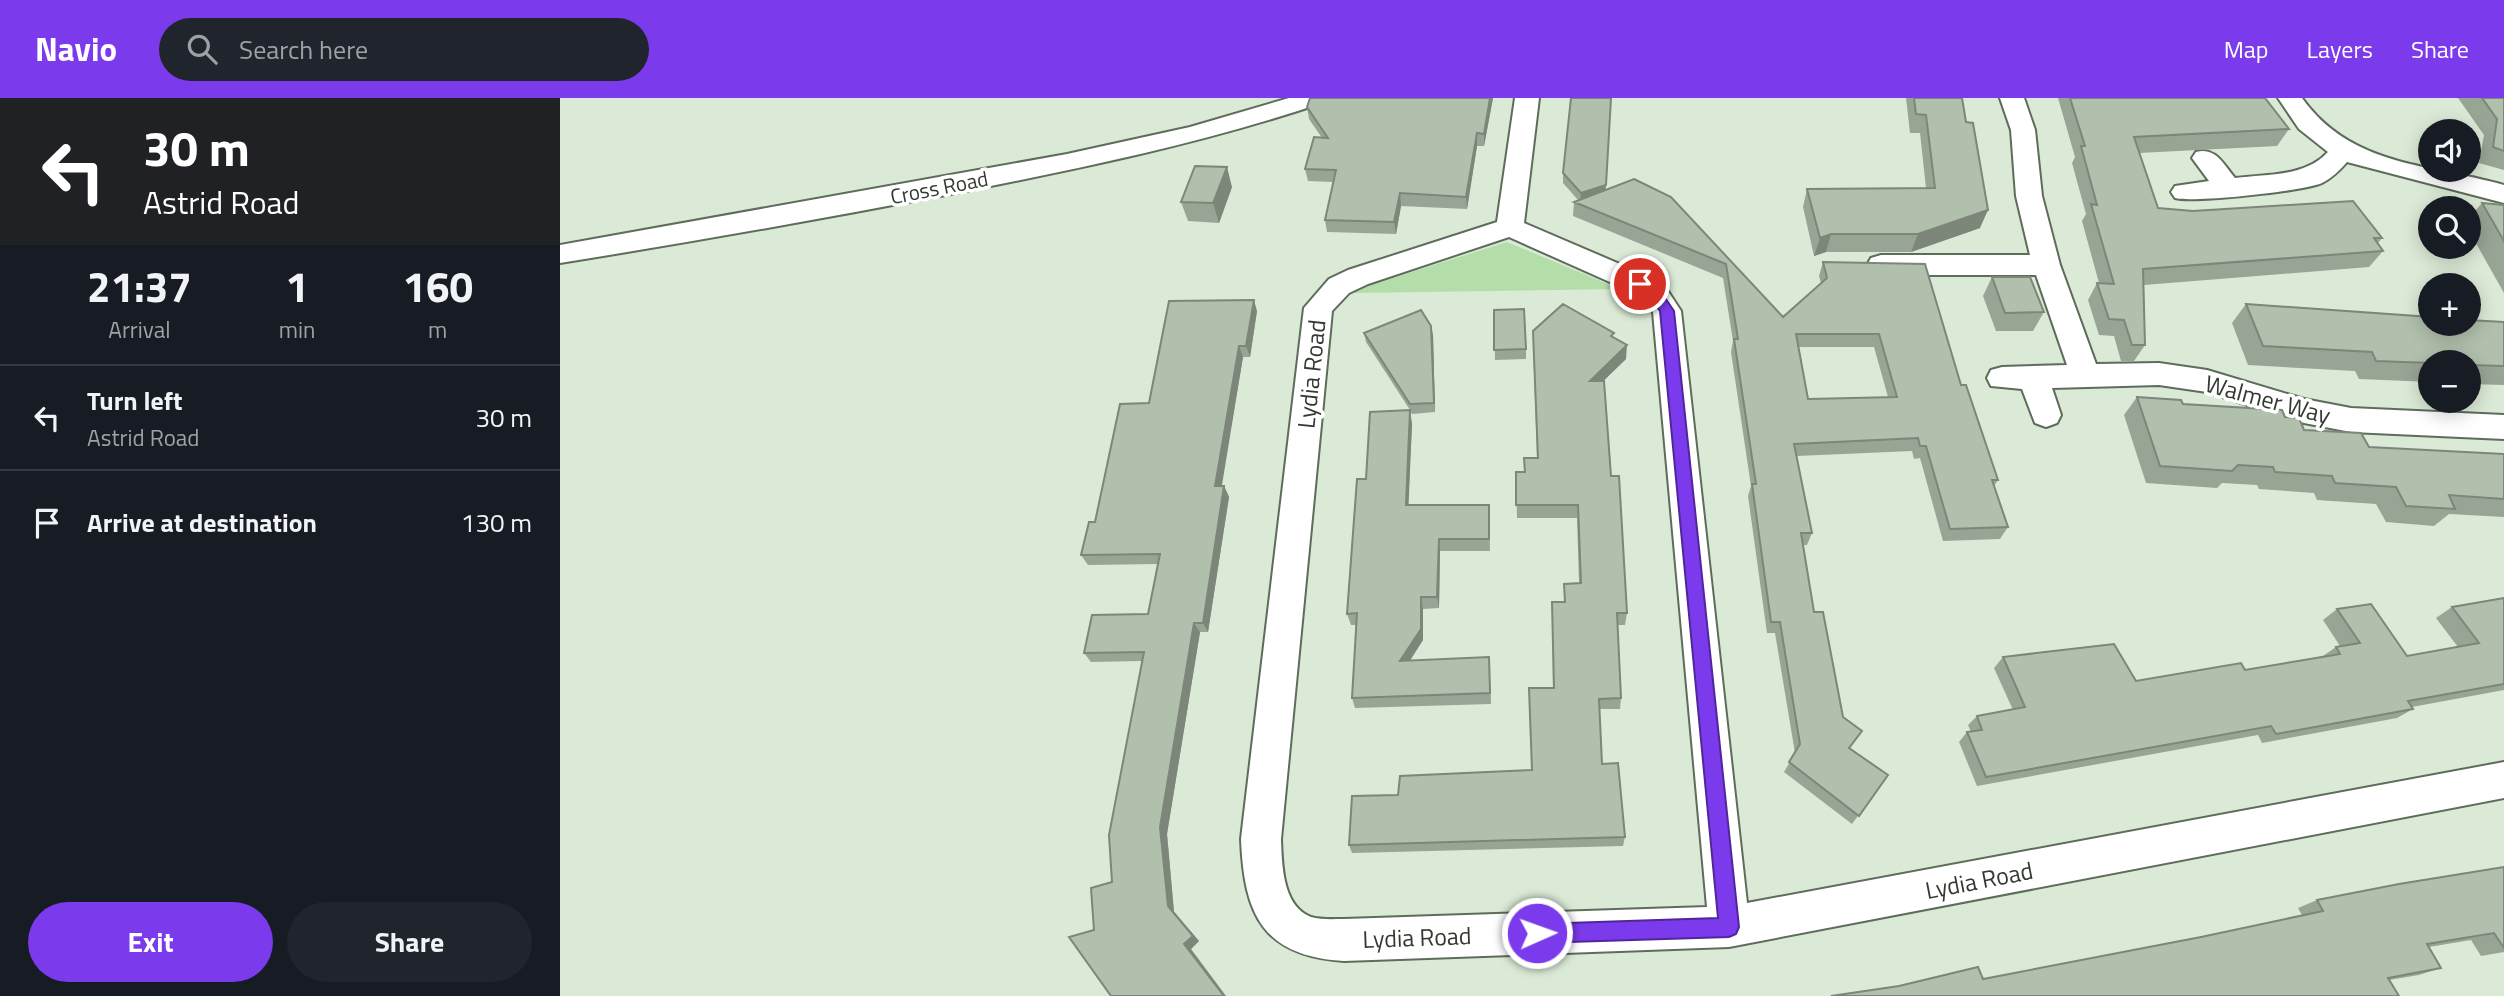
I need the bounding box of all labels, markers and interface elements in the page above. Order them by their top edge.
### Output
search box [159,18,649,81]
text: Navio [35,24,117,74]
icon: search [183,30,221,68]
text: Search here [239,30,368,69]
text: Map [2224,31,2269,67]
text: Layers [2307,31,2373,67]
text: Share [2411,31,2469,67]
text: 30 m [143,110,250,185]
map controls [2418,119,2481,413]
button: sound [2418,119,2481,182]
icon: left [28,126,119,217]
street label: Cross Road [887,162,991,212]
text: Astrid Road [143,178,300,226]
button: search [2418,196,2481,259]
text: 21:37 [87,254,192,318]
text: 1 [285,254,309,318]
text: 160 [402,254,473,318]
pin [1610,254,1670,314]
icon: arrive [1621,265,1659,303]
button: + [2418,273,2481,336]
text: Arrival [108,312,171,347]
text: min [279,312,315,347]
text: m [428,312,447,347]
street label: Lydia Road [1287,318,1335,430]
button: − [2418,350,2481,413]
street label: Walmer Way [2201,365,2335,433]
text: Turn left [87,381,182,420]
text: 30 m [475,398,532,437]
icon: left [28,399,66,437]
text: Astrid Road [87,420,200,455]
text: Arrive at destination [87,503,317,542]
text: 130 m [461,503,532,542]
icon: arrive [28,504,66,542]
street label: Lydia Road [1922,852,2036,908]
position arrow [1500,896,1574,970]
button: Exit [28,902,273,982]
button: Share [287,902,532,982]
street label: Lydia Road [1362,917,1472,957]

